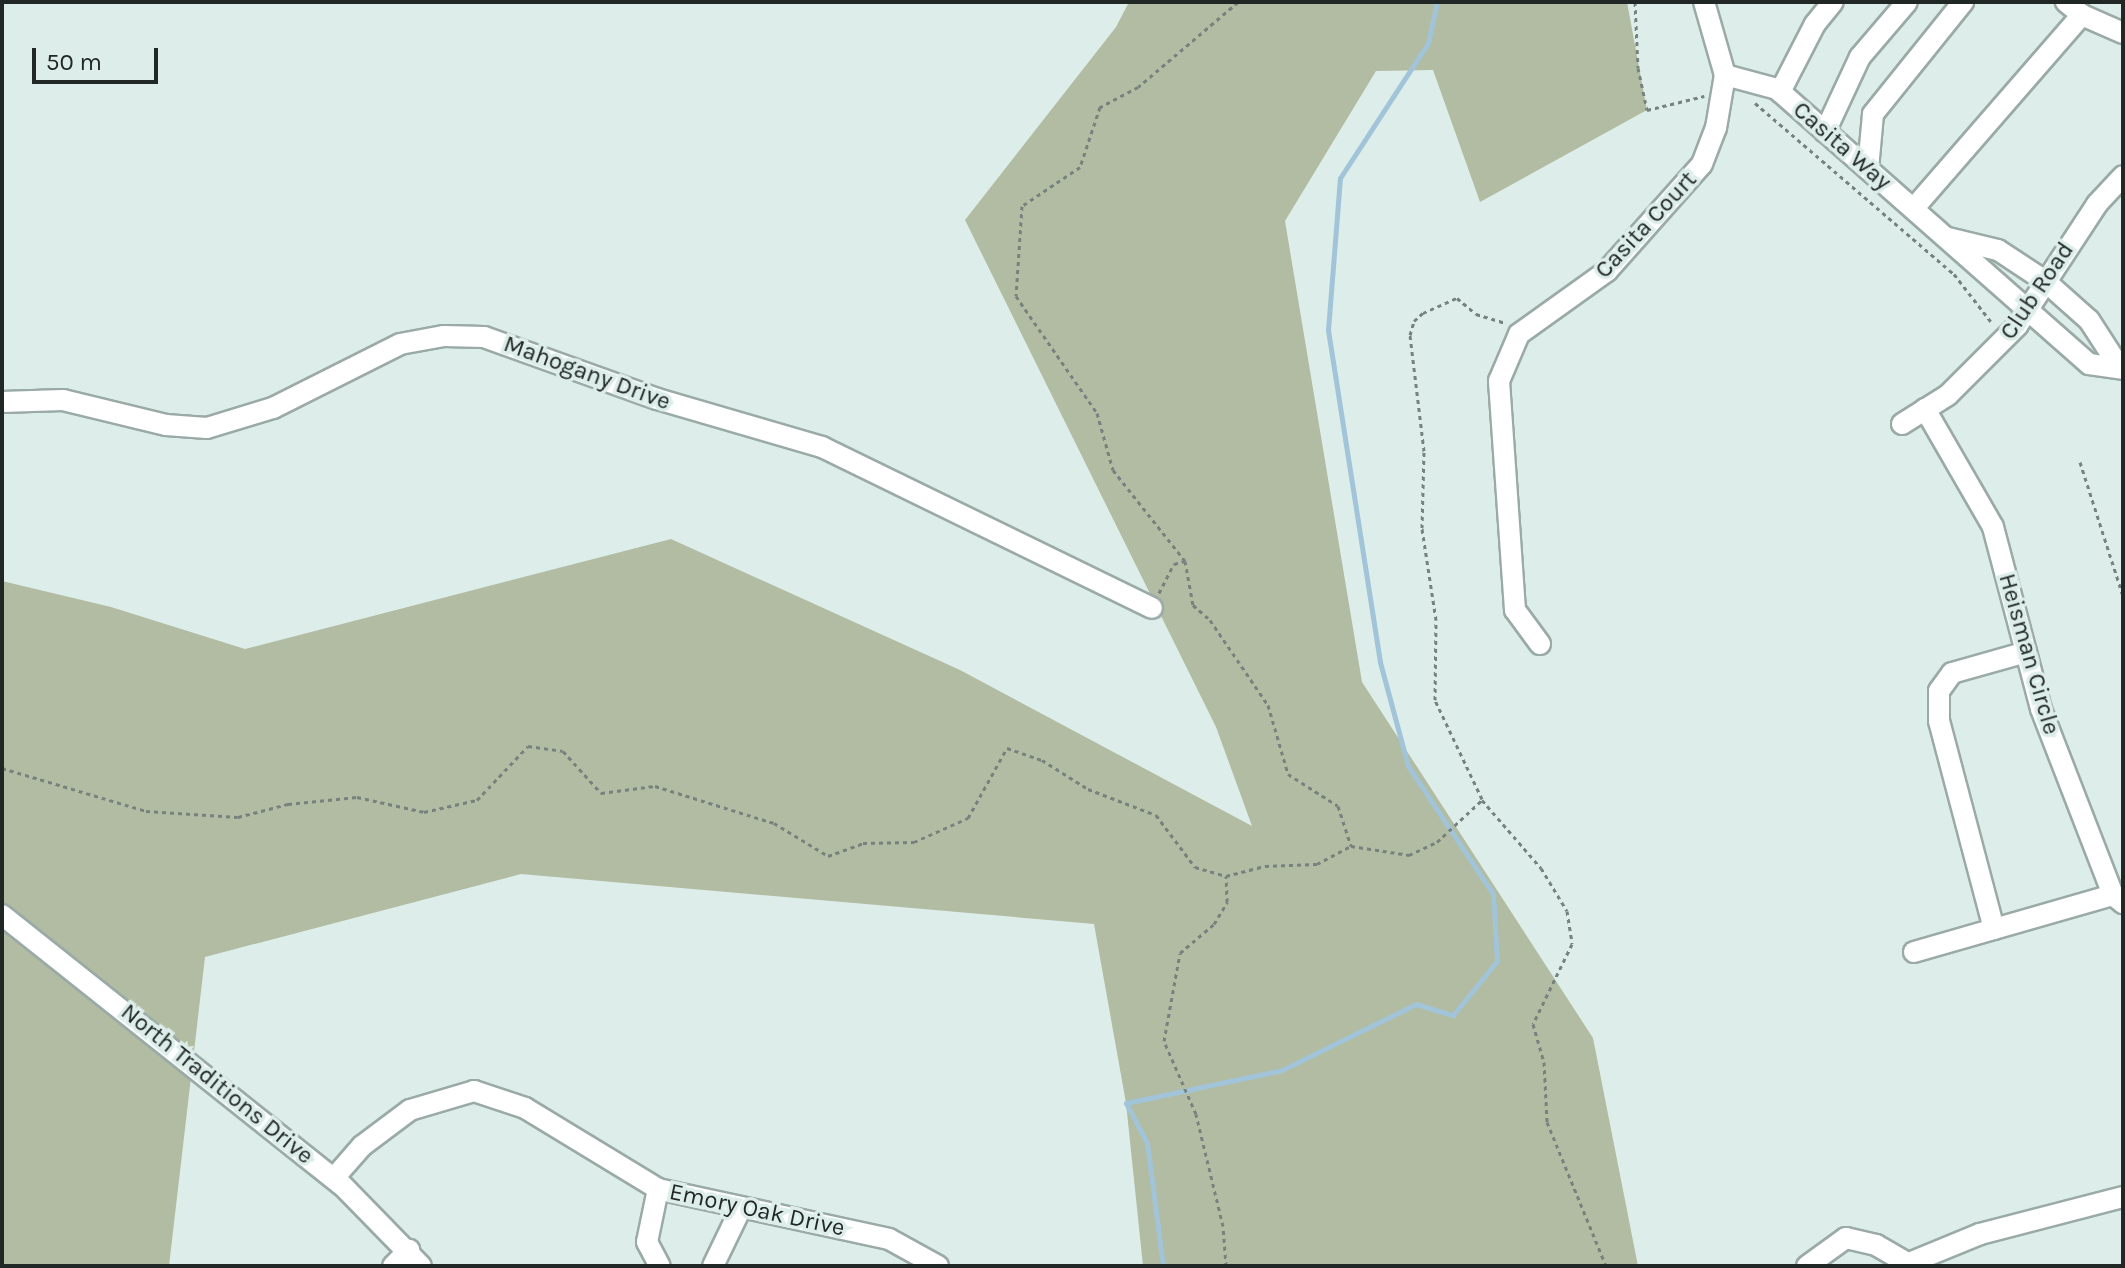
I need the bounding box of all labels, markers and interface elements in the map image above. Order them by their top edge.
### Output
scale bar [36,32,162,82]
text: 50 m [46,48,102,76]
street label: Casita Way [1787,96,1897,196]
street label: Casita Court [1589,166,1703,284]
street label: Club Road [1994,237,2080,345]
street label: Mahogany Drive [500,329,674,417]
street label: Heisman Circle [1992,570,2066,738]
street label: North Traditions Drive [115,998,319,1170]
street label: Emory Oak Drive [667,1177,847,1243]

